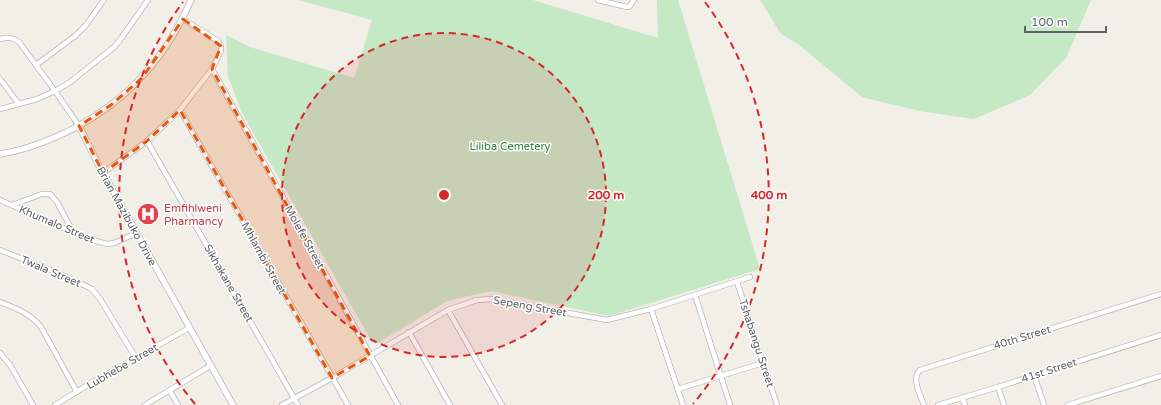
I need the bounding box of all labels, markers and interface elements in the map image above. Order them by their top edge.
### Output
scale bar [1025,8,1106,34]
text: 100 m [1031,15,1068,29]
park label: Liliba Cemetery [469,140,551,153]
street label: Brian Mazibuko Drive [94,164,159,268]
centre of rings [437,188,451,202]
text: 200 m [588,188,624,202]
text: 400 m [751,188,787,202]
hospital icon: Emfihlweni Pharmancy [135,201,161,227]
place label: Emfihlweni Pharmancy [164,202,223,228]
street label: Khumalo Street [17,203,97,246]
street label: Molefe Street [282,203,327,271]
street label: Mhlambi Street [238,220,289,296]
street label: Sikhakane Street [201,242,256,324]
street label: Twala Street [19,253,83,290]
street label: Sepeng Street [492,294,568,319]
street label: Tshabangu Street [736,297,777,389]
street label: 40th Street [992,323,1052,352]
street label: Lubhebe Street [84,341,160,392]
street label: 41st Street [1020,355,1079,386]

